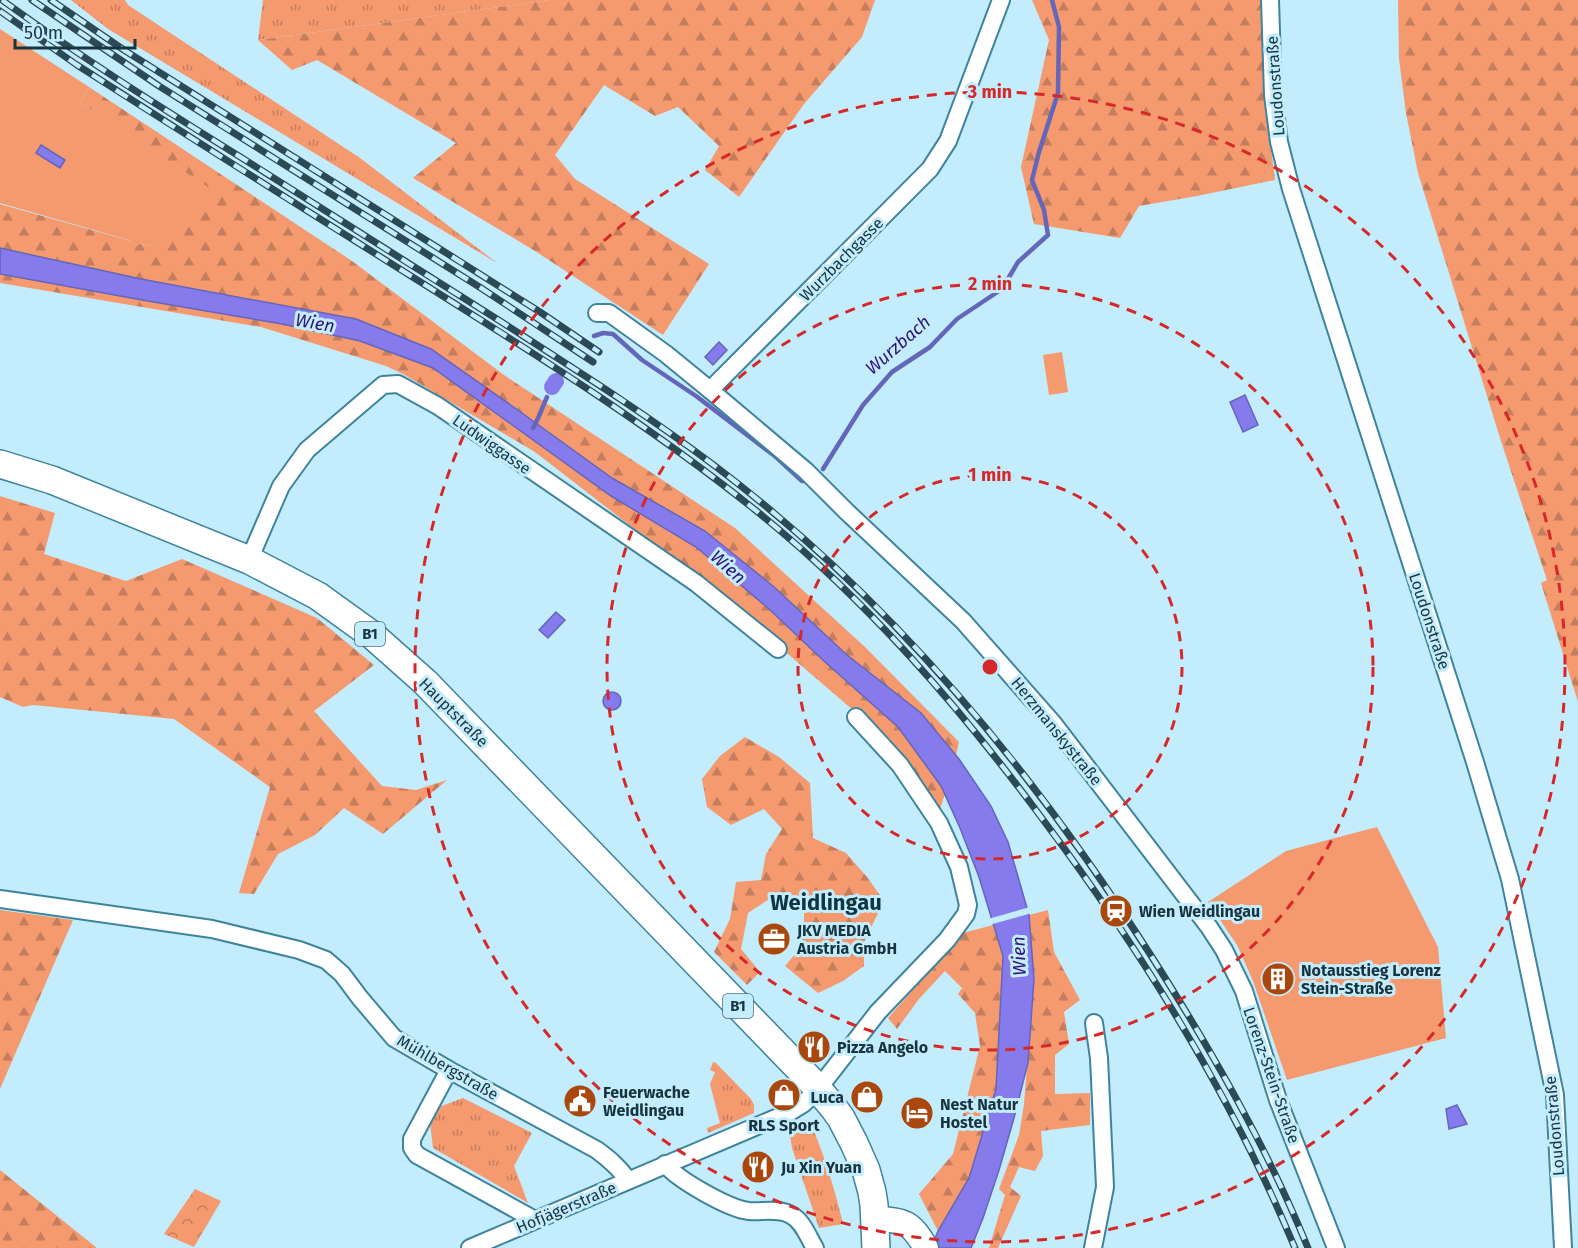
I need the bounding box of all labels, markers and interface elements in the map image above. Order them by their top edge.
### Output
scale bar [15,12,135,50]
text: 50 m [24,22,63,44]
street label: Loudonstraße [1263,35,1288,137]
text: 3 min [967,81,1012,103]
street label: Wurzbachgasse [796,214,887,305]
text: 2 min [968,273,1012,295]
water label: Wien [294,309,336,337]
water label: Wurzbach [861,311,935,379]
street label: Ludwiggasse [449,411,534,478]
text: 1 min [968,464,1012,486]
water label: Wien [706,546,750,588]
street label: Loudonstraße [1405,571,1454,672]
road number: B1 [355,622,385,646]
centre of rings [980,657,1000,677]
street label: Herzmanskystraße [1007,673,1106,789]
street label: Hauptstraße [415,674,492,751]
district label: Weidlingau [770,889,882,916]
station icon: Wien Weidlingau [1098,893,1134,929]
place label: Wien Weidlingau [1139,902,1260,921]
office icon: JKV MEDIA Austria GmbH [756,921,792,957]
place label: JKV MEDIA Austria GmbH [796,921,897,958]
water label: Wien [1007,936,1031,976]
building icon: Notausstieg Lorenz Stein-Straße [1260,961,1296,997]
place label: Notausstieg Lorenz Stein-Straße [1301,961,1441,998]
road number: B1 [723,994,753,1018]
street label: Lorenz-Stein-Straße [1239,1005,1304,1146]
restaurant icon: Pizza Angelo [796,1029,832,1065]
street label: Mühlbergstraße [394,1031,502,1104]
place label: Pizza Angelo [837,1038,928,1057]
street label: Loudonstraße [1541,1075,1568,1177]
shop icon: RLS Sport [766,1077,802,1113]
shop icon: Luca [849,1079,885,1115]
public building icon: Feuerwache Weidlingau [562,1083,598,1119]
place label: Feuerwache Weidlingau [603,1083,690,1120]
place label: Luca [811,1088,844,1107]
hotel icon: Nest Natur Hostel [899,1095,935,1131]
place label: Nest Natur Hostel [940,1095,1019,1132]
place label: RLS Sport [748,1116,821,1135]
restaurant icon: Ju Xin Yuan [740,1149,776,1185]
place label: Ju Xin Yuan [780,1158,862,1177]
street label: Hofjägerstraße [513,1178,619,1237]

